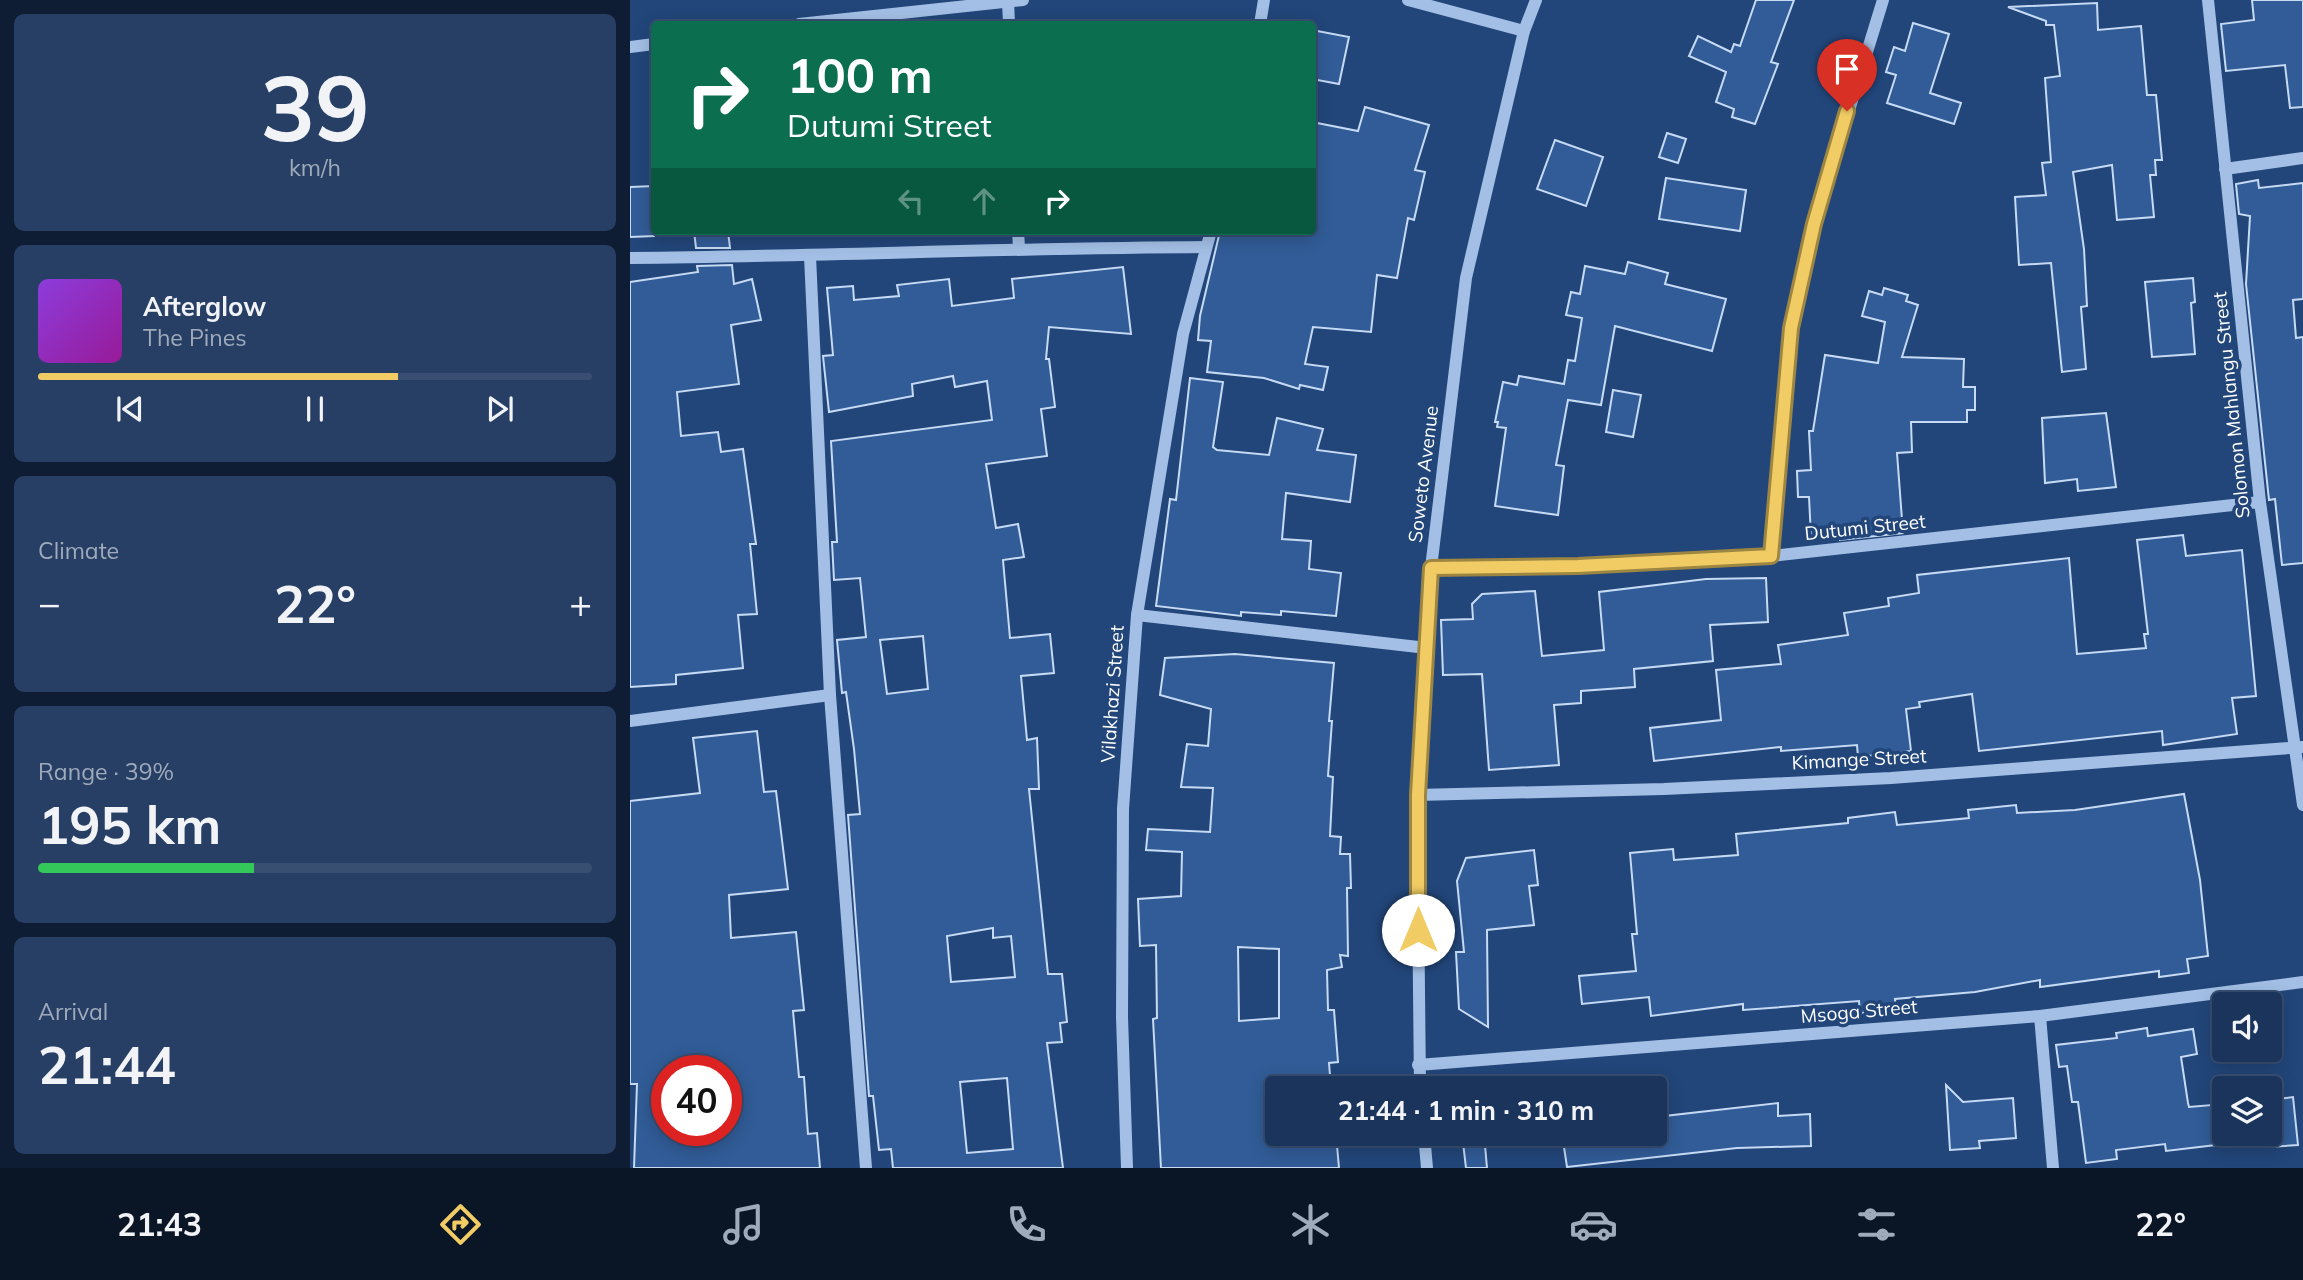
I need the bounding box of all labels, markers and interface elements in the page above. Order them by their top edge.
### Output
pin [1817,39,1877,111]
text: 100 m [787,44,933,105]
icon: right [672,49,763,140]
text: 39 [260,50,370,164]
icon: arrive [1828,50,1866,88]
text: Dutumi Street [787,105,992,145]
text: km/h [289,153,341,182]
icon: left [892,182,930,220]
icon: ahead [965,182,1003,220]
icon: right [1038,182,1076,220]
text: Afterglow [143,290,266,323]
street label: Solomon Mahlangu Street [2207,290,2255,519]
text: The Pines [143,323,247,352]
icon: previous [111,390,149,428]
icon: pause [296,390,334,428]
icon: next [481,390,519,428]
street label: Soweto Avenue [1403,404,1443,544]
street label: Dutumi Street [1803,509,1927,545]
text: Climate [38,536,119,565]
text: 22° [274,571,356,636]
text: − [38,579,61,627]
text: + [569,579,592,627]
street label: Vilakhazi Street [1095,624,1129,764]
street label: Kimange Street [1791,743,1927,775]
text: Range · 39% [38,757,174,786]
text: 195 km [38,792,221,857]
position arrow [1381,893,1455,967]
map controls [2212,992,2282,1146]
button: sound [2212,992,2282,1062]
street label: Msoga Street [1800,994,1919,1028]
text: Arrival [38,997,108,1026]
text: 21:44 [38,1032,176,1097]
speed limit sign: 40 [651,1055,742,1146]
button: layers [2212,1076,2282,1146]
text: 21:44 · 1 min · 310 m [1338,1094,1594,1127]
icon: directions [436,1200,485,1249]
icon: music [719,1200,768,1249]
icon: phone [1002,1200,1051,1249]
icon: climate [1286,1200,1335,1249]
icon: car [1569,1200,1618,1249]
icon: filters [1852,1200,1901,1249]
text: 21:43 [117,1204,202,1244]
text: 22° [2135,1204,2186,1244]

